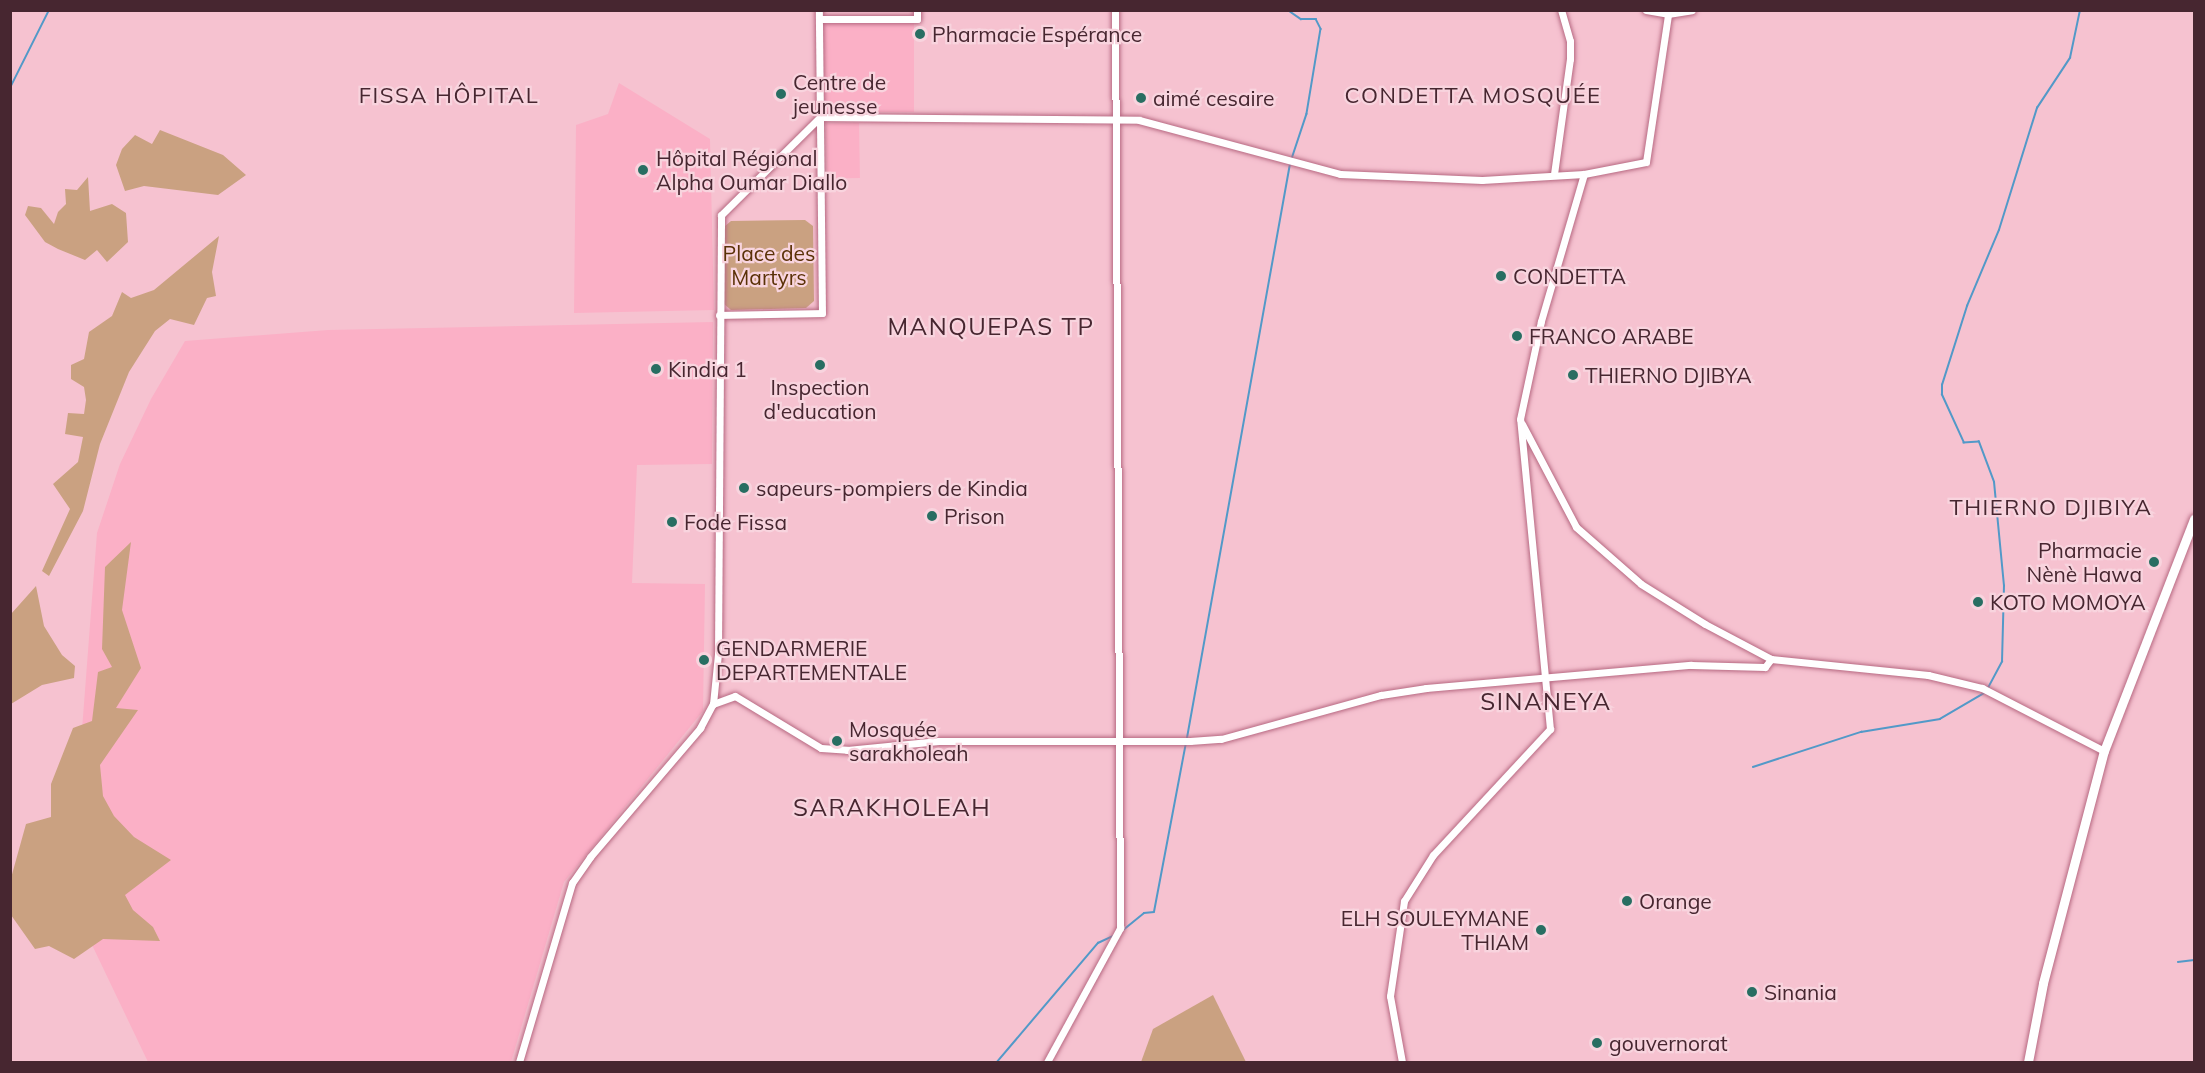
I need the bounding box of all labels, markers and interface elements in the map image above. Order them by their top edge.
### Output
place label: Pharmacie Espérance [932,21,1142,47]
marker: Pharmacie Espérance [913,27,927,41]
place label: Centre de jeunesse [793,69,886,119]
district label: FISSA HÔPITAL [359,83,539,109]
district label: СONDETTA MOSQUÉE [1344,83,1602,109]
place label: aimé cesaire [1153,85,1274,111]
marker: Centre de jeunesse [774,87,788,101]
marker: aimé cesaire [1134,91,1148,105]
place label: Hôpital Régional Alpha Oumar Diallo [656,145,847,195]
marker: Hôpital Régional Alpha Oumar Diallo [634,161,652,179]
park label: Place des Martyrs [723,240,815,290]
place label: CONDETTA [1513,263,1626,289]
marker: CONDETTA [1494,269,1508,283]
district label: MANQUEPAS TP [887,313,1095,341]
place label: FRANCO ARABE [1529,323,1694,349]
marker: FRANCO ARABE [1510,329,1524,343]
place label: Kindia 1 [668,356,747,382]
marker: Inspection d'education [813,358,827,372]
marker: Kindia 1 [649,362,663,376]
place label: THIERNO DJIBYA [1585,362,1752,388]
marker: THIERNO DJIBYA [1566,368,1580,382]
place label: Inspection d'education [764,374,876,424]
place label: sapeurs-pompiers de Kindia [756,475,1028,501]
marker: sapeurs-pompiers de Kindia [737,481,751,495]
district label: THIERNO DJIBIYA [1949,495,2153,521]
place label: Prison [944,503,1005,529]
place label: Fode Fissa [684,509,787,535]
marker: Prison [925,509,939,523]
marker: Fode Fissa [665,515,679,529]
place label: Pharmacie Nènè Hawa [2026,537,2142,587]
marker: Pharmacie Nènè Hawa [2147,555,2161,569]
place label: KOTO MOMOYA [1990,589,2146,615]
marker: KOTO MOMOYA [1971,595,1985,609]
place label: GENDARMERIE DEPARTEMENTALE [716,635,907,685]
marker: GENDARMERIE DEPARTEMENTALE [697,653,711,667]
district label: SINANEYA [1480,688,1612,716]
place label: Mosquée sarakholeah [849,716,969,766]
marker: Mosquée sarakholeah [830,734,844,748]
district label: SARAKHOLEAH [793,794,991,822]
place label: Orange [1639,888,1712,914]
marker: Orange [1620,894,1634,908]
place label: ELH SOULEYMANE THIAM [1341,905,1529,955]
marker: ELH SOULEYMANE THIAM [1534,923,1548,937]
place label: Sinania [1764,979,1837,1005]
marker: Sinania [1745,985,1759,999]
place label: gouvernorat [1609,1030,1728,1056]
marker: gouvernorat [1590,1036,1604,1050]

